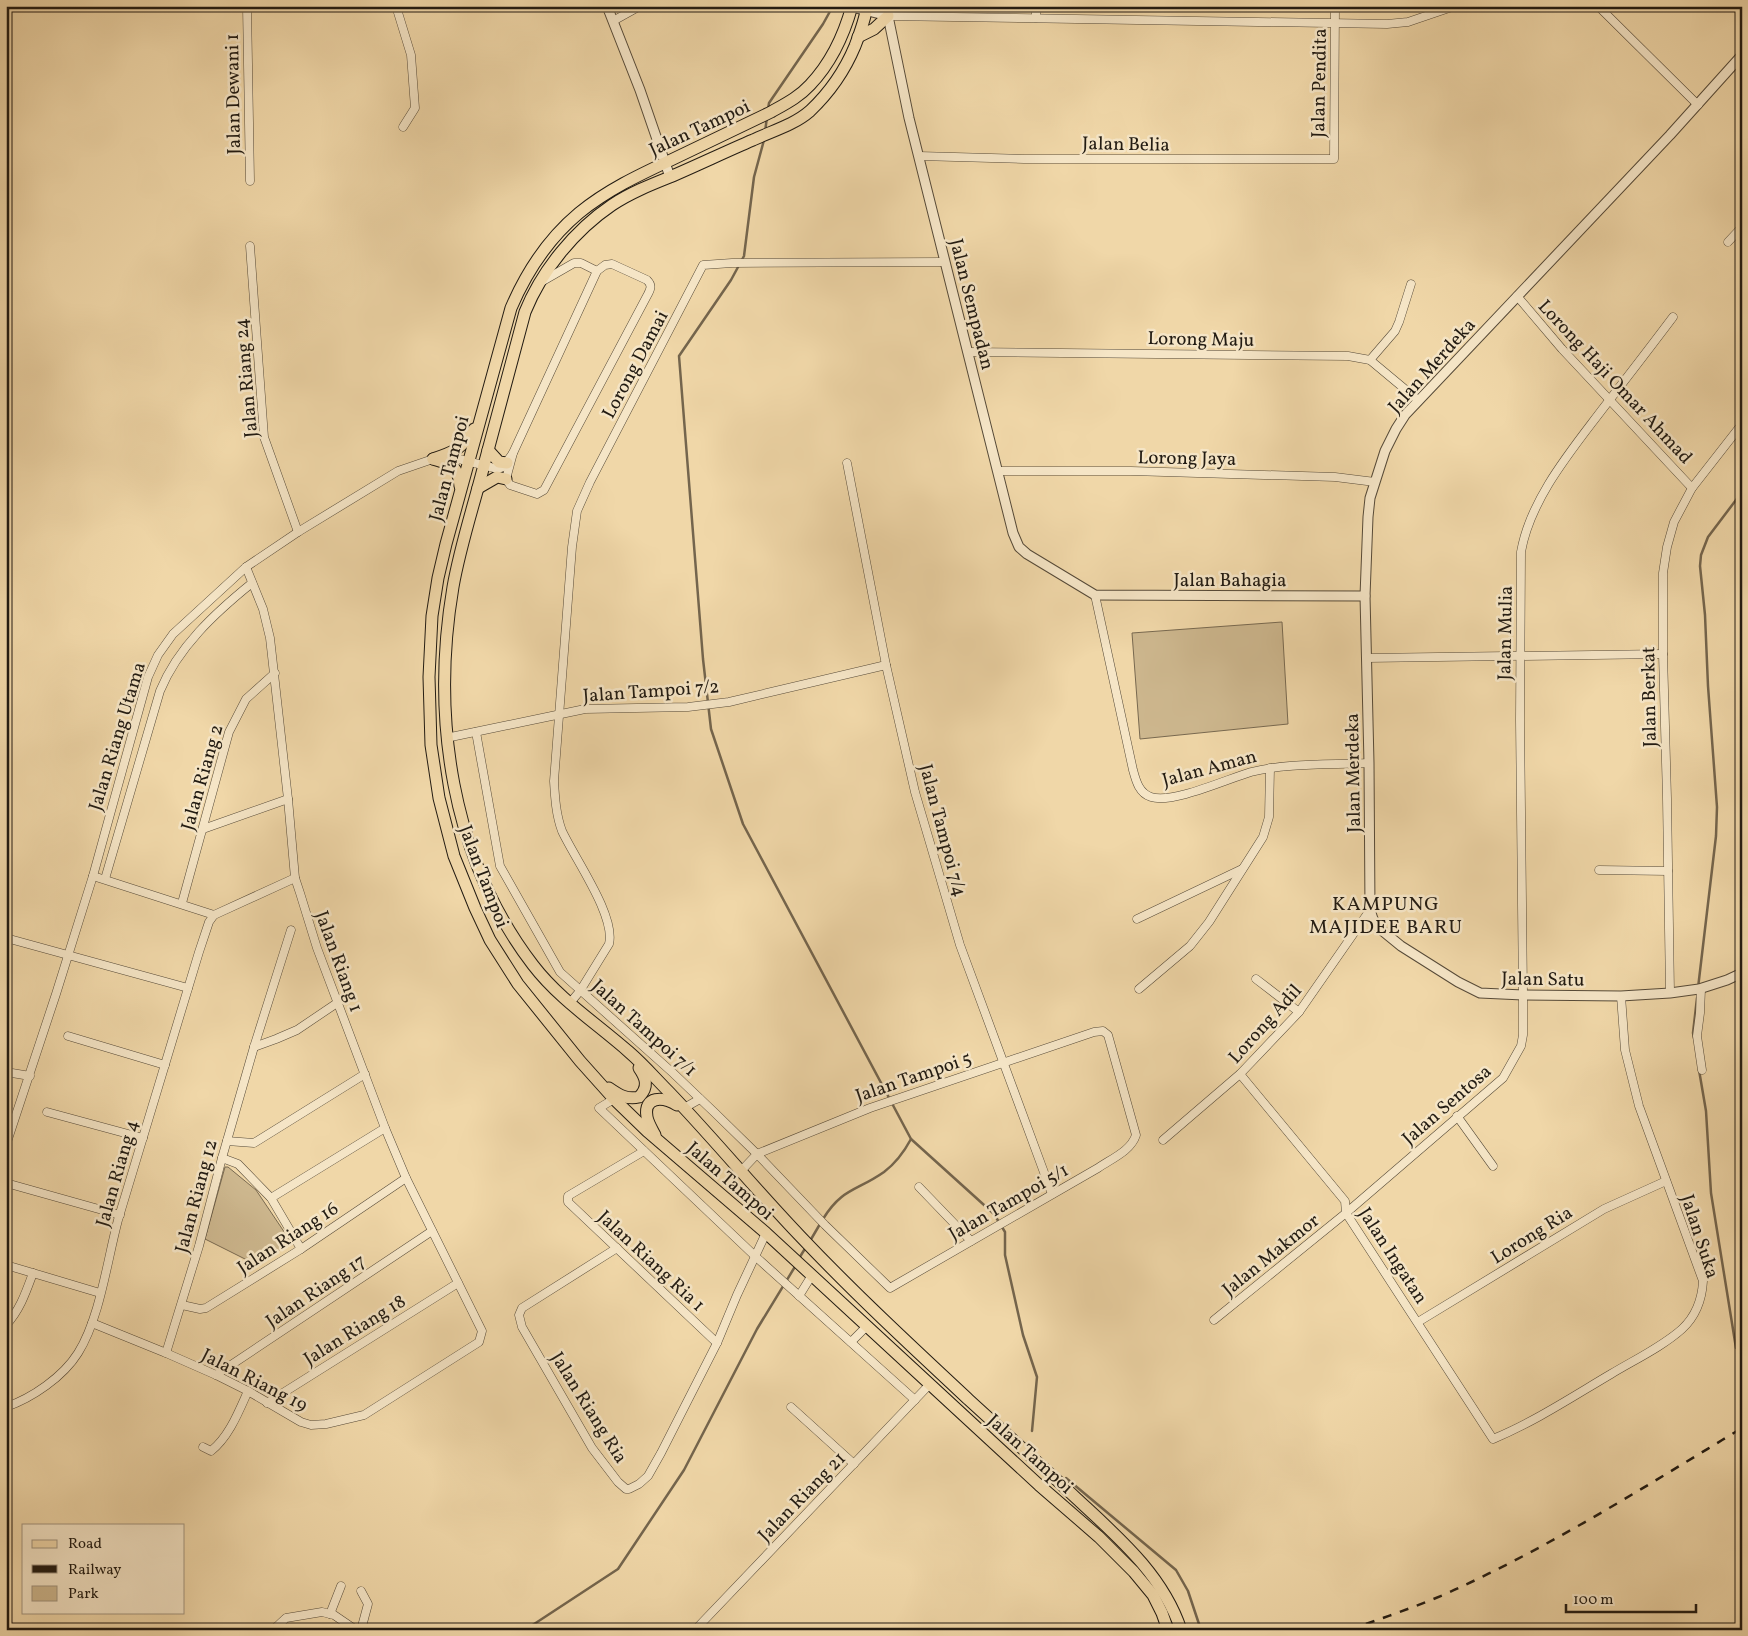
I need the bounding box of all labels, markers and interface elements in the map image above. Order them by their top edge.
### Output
street label: Jalan Pendita [1306,28,1334,138]
street label: Jalan Dewani 1 [220,33,248,155]
street label: Jalan Tampoi [645,94,755,164]
street label: Jalan Belia [1082,131,1170,159]
street label: Jalan Sempadan [942,236,1000,373]
street label: Lorong Haji Omar Ahmad [1531,295,1698,470]
street label: Lorong Damai [596,306,675,424]
street label: Jalan Merdeka [1383,313,1482,420]
street label: Jalan Riang 24 [229,317,265,439]
street label: Lorong Maju [1147,326,1255,354]
street label: Jalan Tampoi [423,413,477,524]
street label: Lorong Jaya [1137,445,1236,473]
street label: Jalan Bahagia [1174,568,1286,594]
street label: Jalan Mulia [1492,585,1520,681]
street label: Jalan Berkat [1636,646,1664,748]
street label: Jalan Riang Utama [83,659,153,814]
street label: Jalan Tampoi 7/2 [582,674,720,710]
street label: Jalan Merdeka [1340,713,1368,833]
street label: Jalan Riang 2 [175,721,230,834]
street label: Jalan Aman [1159,744,1260,794]
street label: Jalan Tampoi 7/4 [912,761,972,900]
street label: Jalan Tampoi [452,821,515,932]
district label: KAMPUNG MAJIDEE BARU [1309,891,1463,942]
street label: Jalan Riang 1 [308,907,369,1016]
street label: Jalan Satu [1501,966,1585,994]
street label: Jalan Tampoi 7/1 [585,974,702,1083]
street label: Lorong Adil [1223,979,1308,1070]
street label: Jalan Tampoi 5 [852,1046,975,1110]
street label: Jalan Sentosa [1397,1059,1498,1152]
street label: Jalan Riang 4 [90,1117,146,1230]
street label: Jalan Tampoi [680,1136,779,1227]
street label: Jalan Riang 12 [169,1137,225,1256]
street label: Jalan Tampoi 5/1 [944,1158,1074,1248]
street label: Jalan Suka [1673,1191,1725,1282]
street label: Jalan Riang 16 [232,1196,344,1281]
street label: Lorong Ria [1486,1200,1578,1271]
street label: Jalan Ingatan [1351,1203,1433,1309]
street label: Jalan Riang Ria 1 [591,1205,710,1318]
street label: Jalan Makmor [1217,1208,1325,1303]
street label: Jalan Riang 17 [261,1249,371,1335]
street label: Jalan Riang 18 [299,1289,411,1372]
street label: Jalan Riang 19 [196,1343,312,1419]
street label: Jalan Riang Ria [544,1347,633,1469]
street label: Jalan Tampoi [981,1409,1079,1501]
street label: Jalan Riang 21 [753,1446,852,1548]
legend [22,1524,185,1614]
text: Road [68,1534,102,1555]
text: Railway [68,1560,121,1581]
scale bar [1566,1581,1696,1613]
text: Park [68,1584,99,1605]
text: 100 m [1573,1590,1613,1611]

